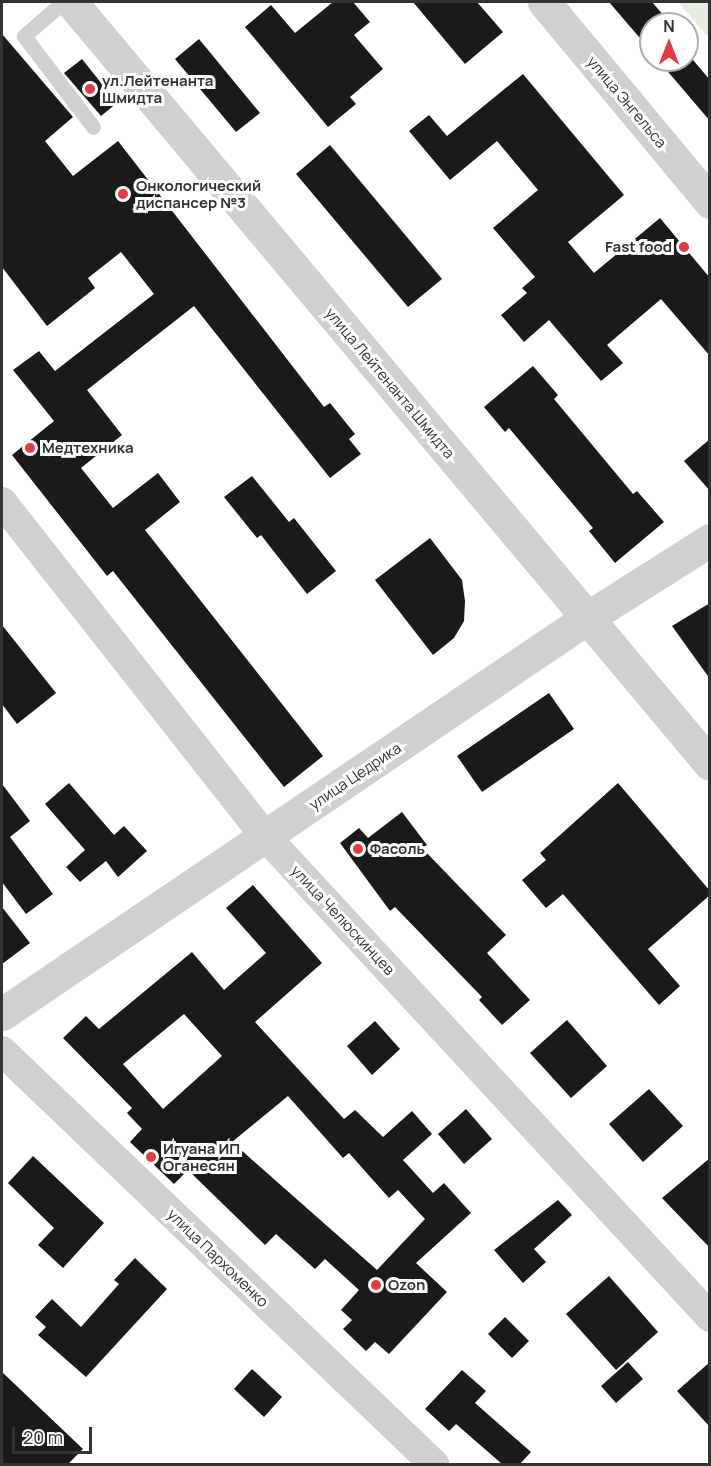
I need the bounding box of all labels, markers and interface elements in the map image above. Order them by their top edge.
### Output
north arrow [639,12,699,72]
text: N [663,15,675,37]
street label: улица Энгельса [584,53,670,151]
place label: ул.Лейтенанта Шмидта [102,71,213,106]
marker: ул.Лейтенанта Шмидта [83,82,97,96]
place label: Онкологический диспансер №3 [136,176,261,211]
marker: Онкологический диспансер №3 [114,185,132,203]
place label: Fast food [605,238,672,256]
marker: Fast food [677,240,691,254]
street label: улица Лейтенанта Шмидта [322,304,458,462]
place label: Медтехника [42,439,134,457]
marker: Медтехника [23,441,37,455]
street label: улица Цедрика [306,739,404,813]
place label: Фасоль [370,840,425,858]
marker: Фасоль [351,842,365,856]
street label: улица Челюскинцев [287,861,399,979]
place label: Игуана ИП Оганесян [163,1139,240,1174]
marker: Игуана ИП Оганесян [144,1150,158,1164]
street label: улица Пархоменко [164,1205,272,1311]
place label: Ozon [388,1276,425,1294]
marker: Ozon [369,1278,383,1292]
scale bar [15,1415,94,1453]
text: 20 m [23,1425,63,1449]

